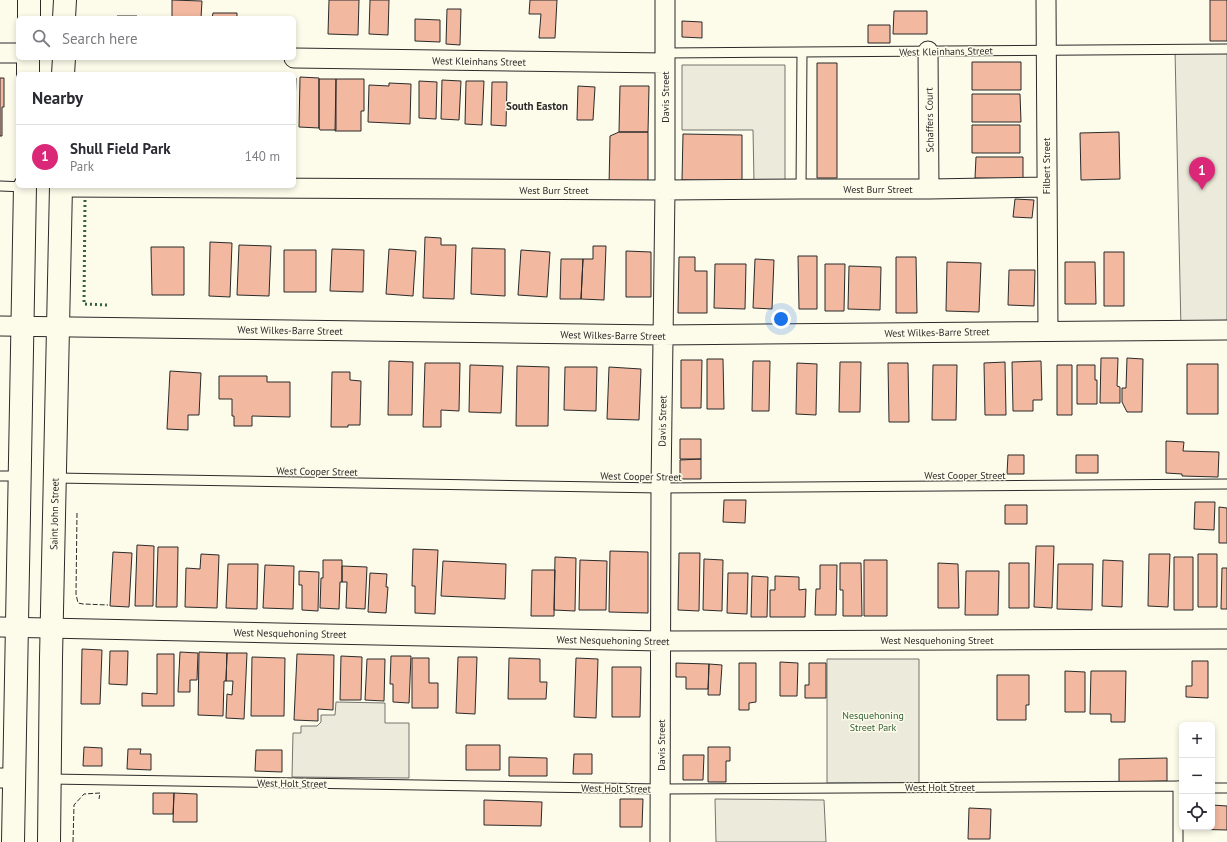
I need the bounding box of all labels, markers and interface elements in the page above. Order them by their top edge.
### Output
search box [16,16,296,60]
icon: search [30,27,52,49]
text: Search here [62,29,138,48]
street label: West Kleinhans Street [899,44,994,59]
street label: West Kleinhans Street [432,54,527,69]
street label: Davis Street [659,71,672,123]
text: Nearby [32,87,83,109]
street label: Schaffers Court [922,87,937,153]
district label: South Easton [506,99,568,113]
street label: Filbert Street [1040,137,1053,194]
text: Shull Field Park [70,139,171,158]
text: 1 [41,148,49,165]
text: 140 m [245,148,280,165]
pin: 1 [1189,157,1215,190]
text: Park [70,158,94,175]
street label: West Burr Street [843,183,913,196]
street label: West Burr Street [519,184,589,197]
your location [771,309,791,329]
street label: West Wilkes-Barre Street [237,323,343,338]
street label: West Wilkes-Barre Street [884,325,990,340]
street label: West Wilkes-Barre Street [560,328,666,343]
street label: Davis Street [656,395,669,447]
street label: West Cooper Street [276,464,358,479]
street label: West Cooper Street [600,469,682,484]
street label: West Cooper Street [924,469,1006,482]
street label: Saint John Street [47,477,62,550]
street label: West Nesquehoning Street [233,626,347,641]
street label: West Nesquehoning Street [556,633,670,648]
street label: West Nesquehoning Street [880,634,994,647]
park label: Nesquehoning Street Park [842,709,904,734]
street label: Davis Street [655,719,668,771]
map controls [1179,722,1215,830]
button: + [1179,722,1215,758]
button: − [1179,758,1215,794]
street label: West Holt Street [257,776,328,791]
street label: West Holt Street [581,781,652,796]
street label: West Holt Street [905,781,976,794]
button: locate [1179,794,1215,830]

